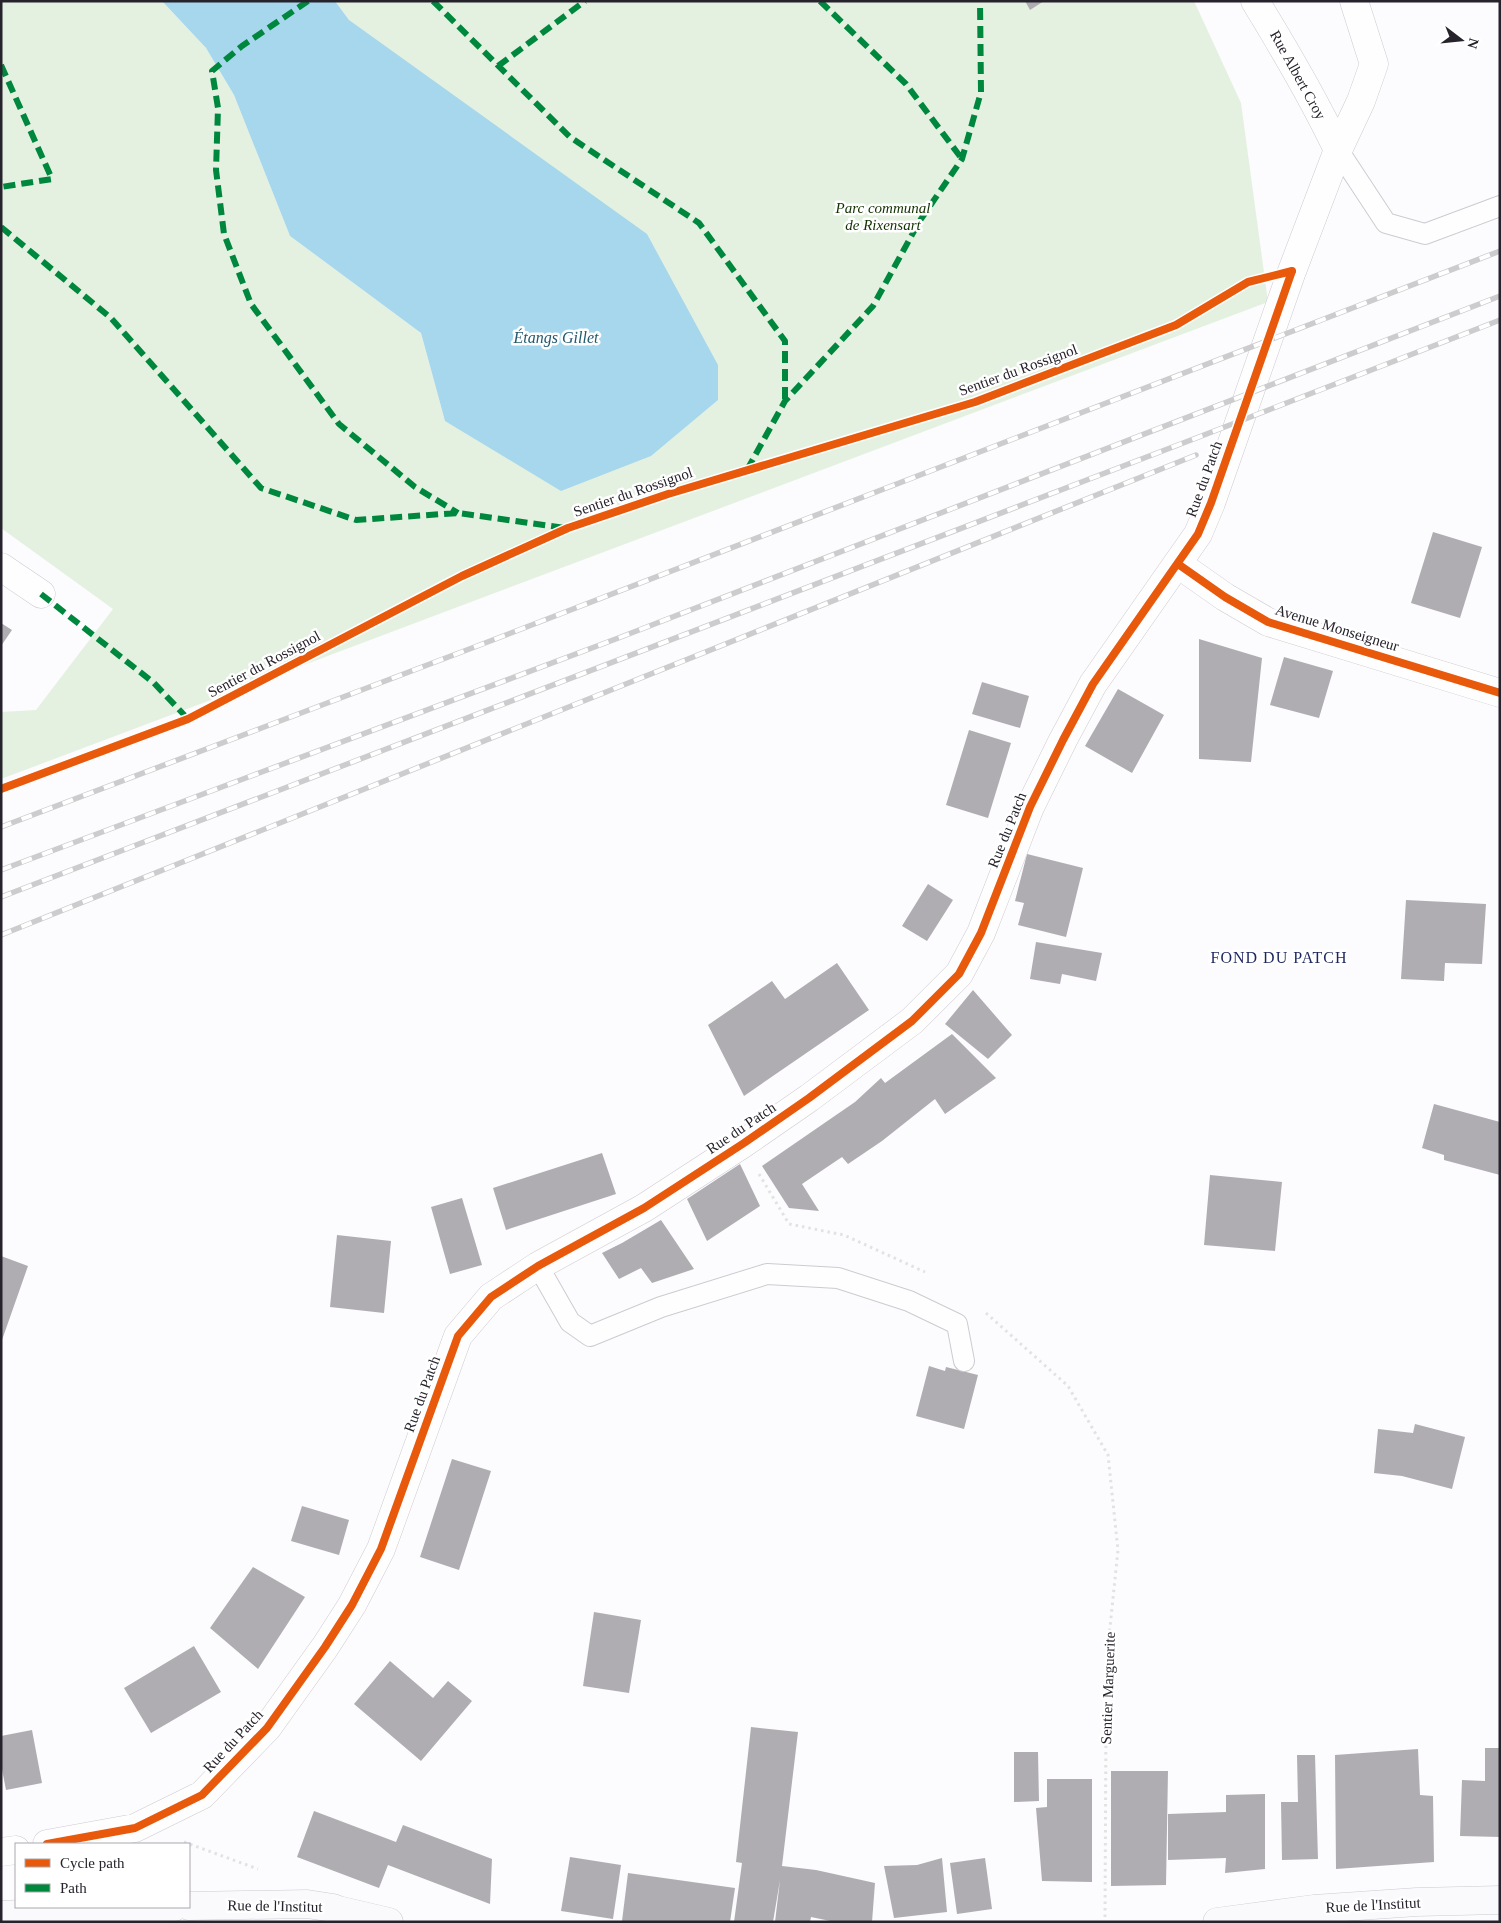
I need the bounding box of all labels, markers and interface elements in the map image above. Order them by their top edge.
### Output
north arrow [1436,15,1486,65]
street label: Rue Albert Croy [1267,28,1329,123]
text: N [1464,37,1482,50]
park label: Parc communal de Rixensart [835,200,930,233]
water label: Étangs Gillet [513,328,599,347]
street label: Sentier du Rossignol [957,341,1079,399]
street label: Rue du Patch [1183,438,1225,519]
street label: Sentier du Rossignol [571,464,695,520]
street label: Avenue Monseigneur [1273,602,1401,654]
street label: Sentier du Rossignol [205,628,323,700]
street label: Rue du Patch [985,789,1030,870]
district label: FOND DU PATCH [1211,949,1347,966]
street label: Rue du Patch [703,1099,779,1157]
street label: Rue du Patch [401,1353,443,1434]
street label: Sentier Marguerite [1098,1631,1118,1745]
street label: Rue du Patch [200,1706,266,1776]
legend [15,1843,190,1908]
text: Cycle path [60,1855,125,1871]
text: Path [60,1880,87,1896]
street label: Rue de l'Institut [1325,1894,1422,1915]
street label: Rue de l'Institut [227,1897,324,1915]

